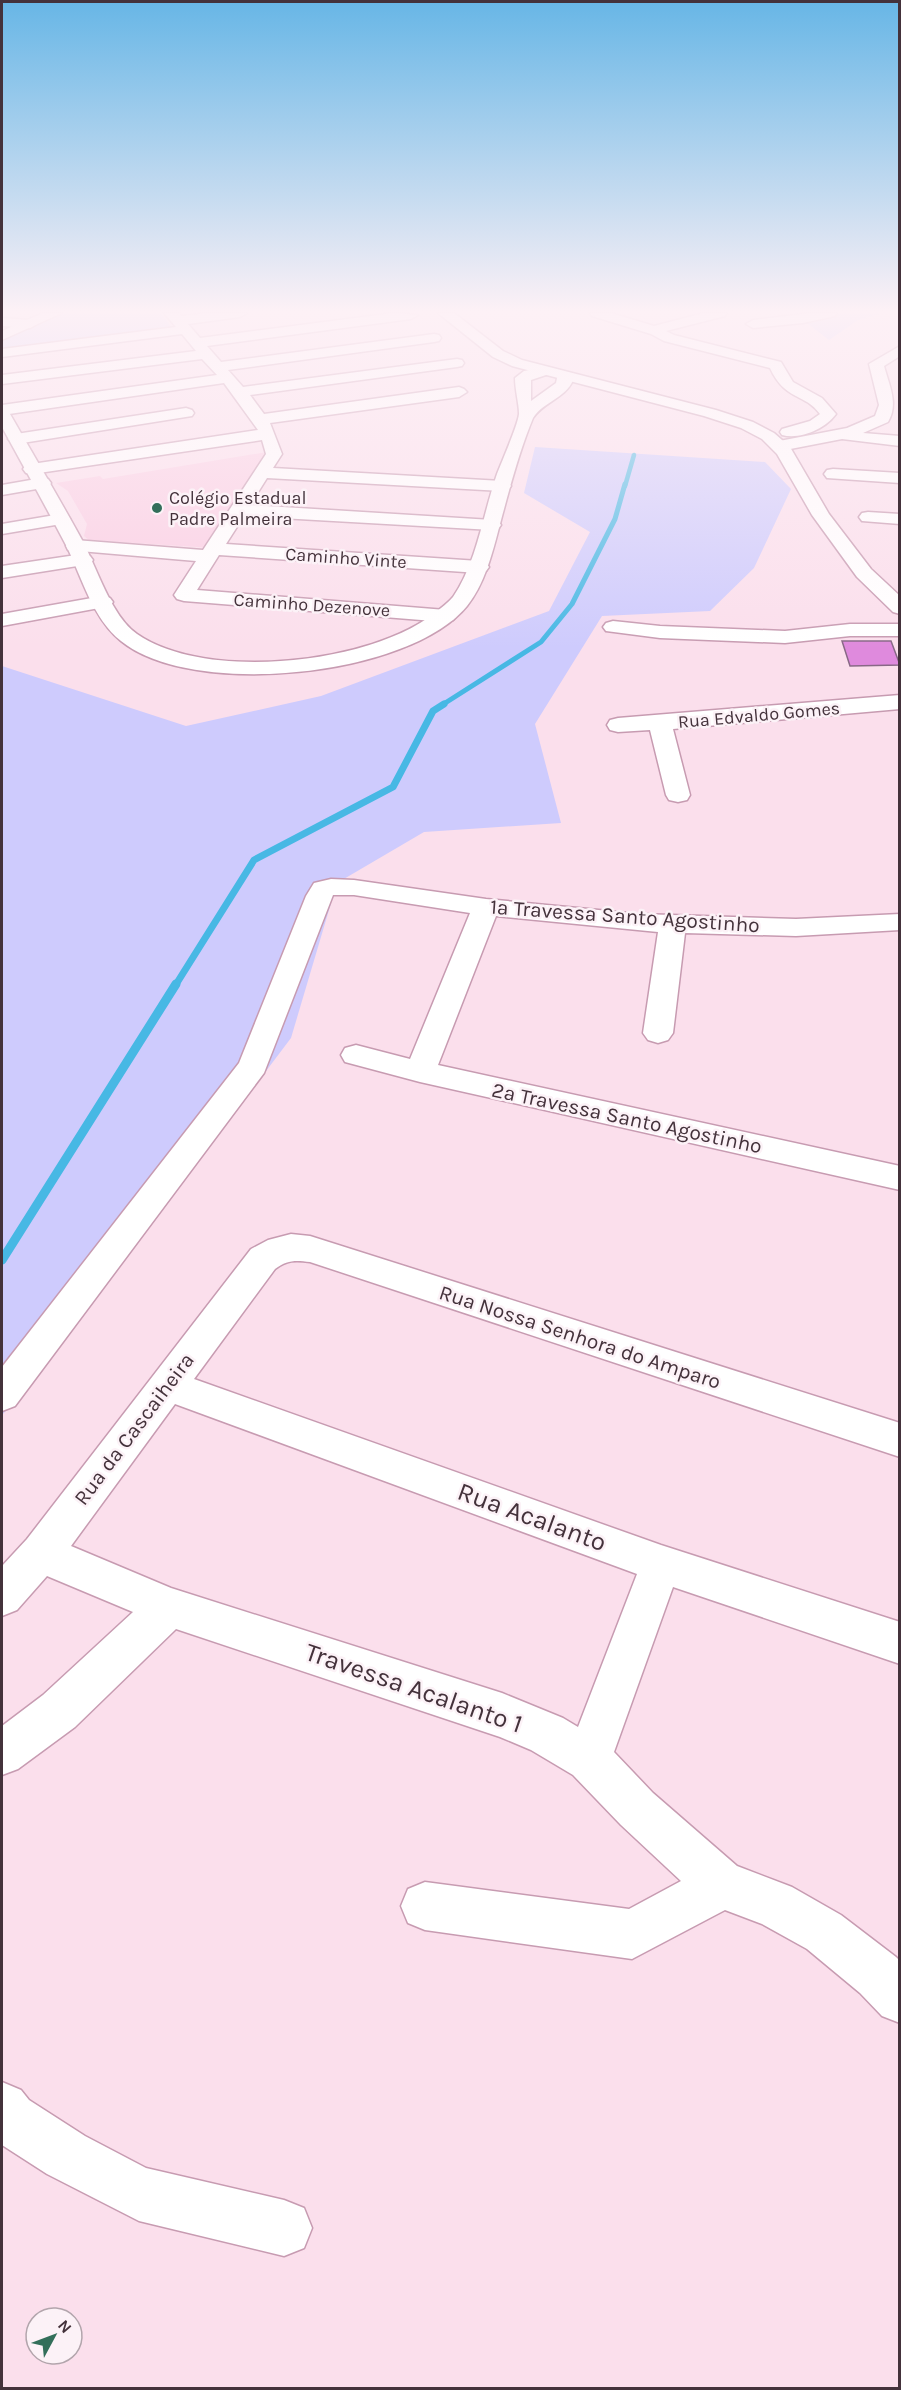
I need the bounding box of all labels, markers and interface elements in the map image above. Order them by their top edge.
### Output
place label: Colégio Estadual Padre Palmeira [169,487,307,530]
marker: Colégio Estadual Padre Palmeira [150,501,164,515]
street label: Caminho Vinte [285,543,407,573]
street label: Caminho Dezenove [233,589,391,621]
street label: Rua Edvaldo Gomes [677,697,841,733]
street label: 1ª Travessa Santo Agostinho [489,895,761,937]
street label: 2ª Travessa Santo Agostinho [490,1078,764,1158]
street label: Rua Nossa Senhora do Amparo [436,1280,724,1394]
street label: Rua da Cascaiheira [69,1348,199,1510]
street label: Rua Acalanto [453,1476,611,1558]
street label: Travessa Acalanto 1 [301,1636,527,1740]
north arrow [24,2306,84,2366]
text: N [54,2316,76,2337]

